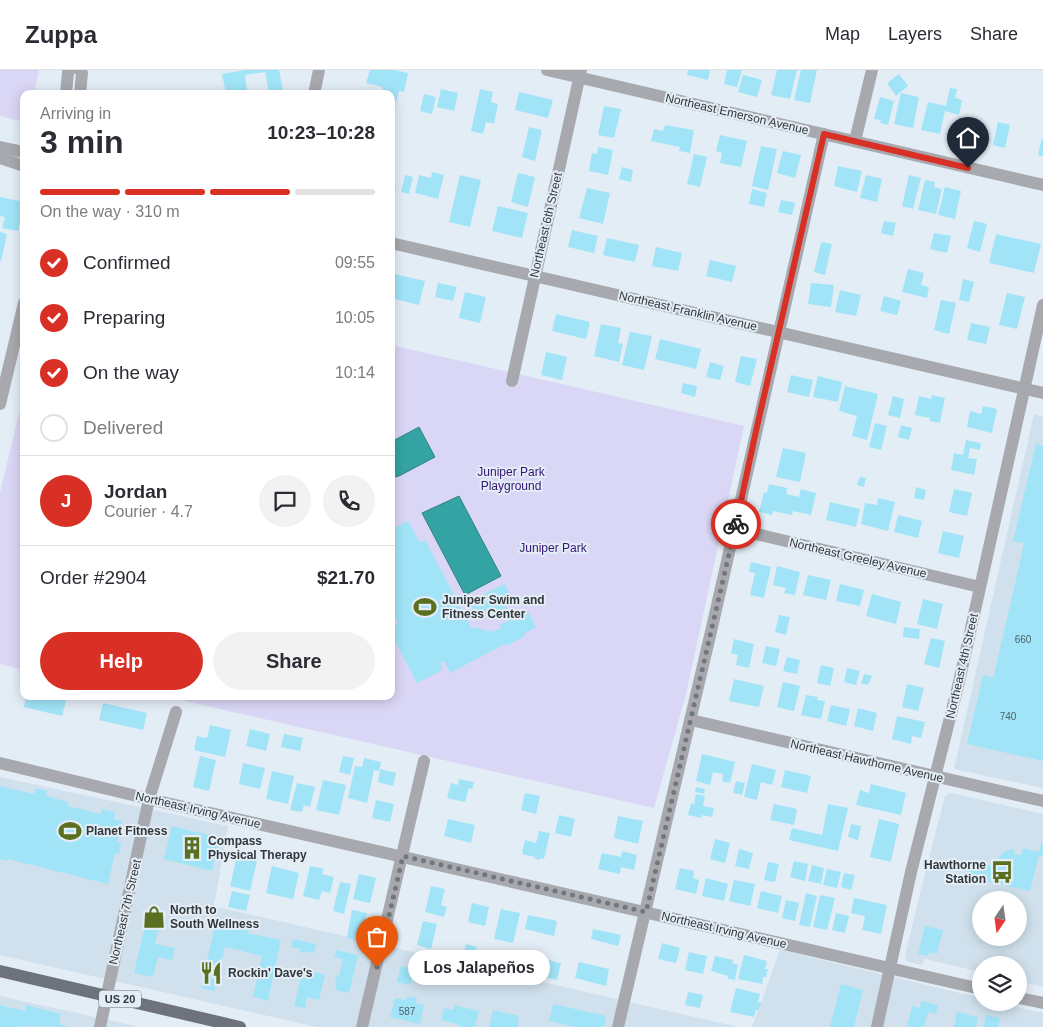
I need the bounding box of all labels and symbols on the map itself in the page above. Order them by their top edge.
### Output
street label: Northeast Emerson Avenue [664,91,810,137]
pin [947,117,989,168]
street label: Northeast 6th Street [527,170,565,279]
street label: Northeast Franklin Avenue [618,288,759,334]
park label: Juniper Park Playground [477,465,546,493]
courier [711,499,761,549]
street label: Northeast Greeley Avenue [788,535,928,581]
park label: Juniper Park [519,541,588,555]
place label: Juniper Swim and Fitness Center [442,593,545,621]
sports icon: Juniper Swim and Fitness Center [412,594,438,620]
street label: Northeast 4th Street [943,611,981,720]
house number: 660 [1015,634,1032,645]
house number: 740 [1000,711,1017,722]
street label: Northeast Hawthorne Avenue [789,737,945,786]
street label: Northeast Irving Avenue [134,789,262,831]
sports icon: Planet Fitness [57,818,83,844]
place label: Planet Fitness [86,824,168,838]
place label: Compass Physical Therapy [208,834,307,862]
building icon: Compass Physical Therapy [179,835,205,861]
street label: Northeast 7th Street [106,857,144,966]
place label: Hawthorne Station [924,858,986,886]
bus stop icon: Hawthorne Station [989,859,1015,885]
north arrow [972,891,1028,946]
place label: North to South Wellness [170,903,259,931]
shop icon: North to South Wellness [141,904,167,930]
street label: Northeast Irving Avenue [660,909,788,951]
pin [356,916,398,967]
callout: Los Jalapeños [407,950,550,984]
restaurant icon: Rockin' Dave's [198,960,224,986]
place label: Rockin' Dave's [228,966,313,980]
road number: US 20 [99,991,141,1008]
house number: 587 [399,1006,416,1017]

